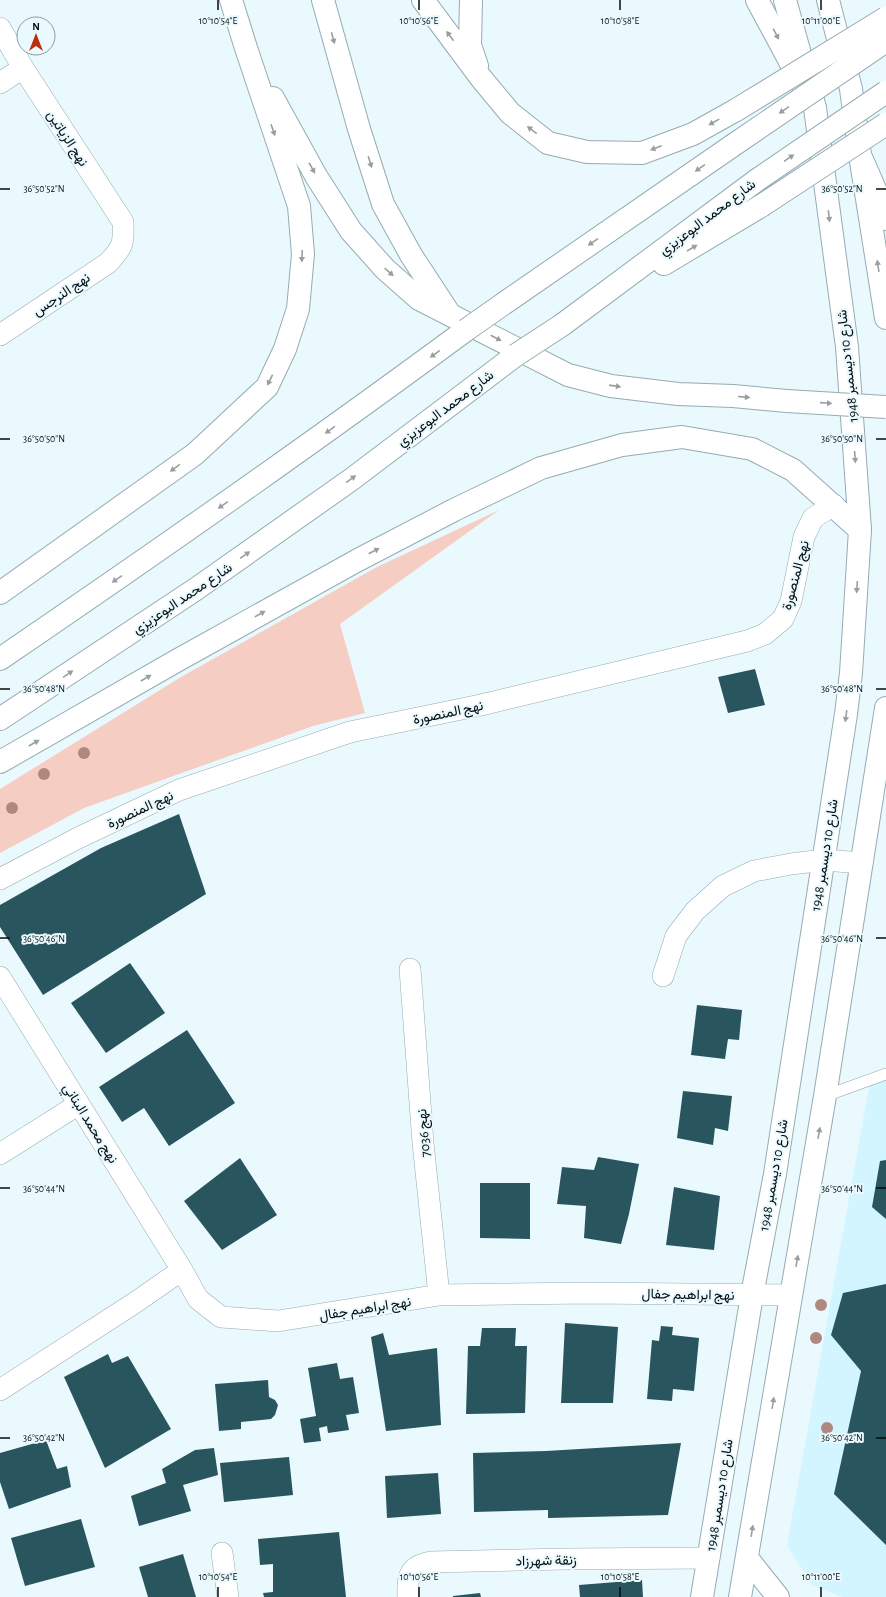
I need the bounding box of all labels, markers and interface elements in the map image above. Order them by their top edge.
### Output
north arrow [16,16,56,56]
text: 10°10'54"E [199,16,237,26]
text: 10°10'56"E [400,16,438,26]
text: 10°10'58"E [601,16,639,26]
text: 10°11'00"E [802,16,840,26]
text: N [32,21,40,32]
one-way arrow [772,29,779,40]
one-way arrow [445,30,454,41]
one-way arrow [330,32,336,44]
one-way arrow [779,106,789,114]
street label: نهج الزياتين [41,108,90,171]
one-way arrow [709,118,720,125]
one-way arrow [271,125,277,137]
one-way arrow [527,126,538,135]
one-way arrow [650,145,662,151]
one-way arrow [784,154,794,162]
one-way arrow [367,157,373,169]
one-way arrow [308,162,315,174]
one-way arrow [695,164,705,172]
street label: شارع محمد البوعزيزي [657,177,761,262]
text: 36°50'52"N [23,184,65,194]
text: 36°50'52"N [821,184,863,194]
one-way arrow [826,210,832,222]
one-way arrow [588,238,598,246]
one-way arrow [686,244,698,251]
one-way arrow [299,250,306,262]
one-way arrow [875,260,881,272]
one-way arrow [384,267,394,277]
street label: نهج النرجس [30,271,94,322]
street label: شارع 10 ديسمبر 1948 [835,309,864,423]
one-way arrow [490,334,501,341]
one-way arrow [429,349,440,358]
street label: شارع محمد البوعزيزي [395,368,499,453]
one-way arrow [267,375,273,386]
one-way arrow [609,383,621,389]
one-way arrow [738,394,750,400]
one-way arrow [820,400,832,407]
one-way arrow [324,426,335,434]
text: 36°50'50"N [23,434,65,444]
text: 36°50'50"N [821,434,863,444]
one-way arrow [851,451,858,463]
one-way arrow [170,464,180,472]
one-way arrow [346,475,356,483]
one-way arrow [218,501,229,509]
street label: نهج المنصورة [780,539,815,612]
one-way arrow [368,548,379,555]
one-way arrow [240,551,250,559]
street label: شارع محمد البوعزيزي [130,560,237,641]
one-way arrow [111,575,122,583]
one-way arrow [853,581,860,593]
one-way arrow [254,611,266,617]
one-way arrow [62,670,73,678]
one-way arrow [140,674,152,681]
text: 36°50'48"N [23,684,65,694]
text: 36°50'48"N [821,684,863,694]
street label: نهج المنصورة [412,699,485,730]
one-way arrow [843,710,849,722]
one-way arrow [28,739,40,746]
street label: نهج المنصورة [105,788,177,834]
street label: شارع 10 ديسمبر 1948 [809,798,844,913]
text: 36°50'46"N [23,934,65,944]
text: 36°50'46"N [821,934,863,944]
street label: نهج محمد البناني [57,1081,120,1168]
street label: نهج 7036 [415,1108,436,1158]
street label: شارع 10 ديسمبر 1948 [757,1118,794,1233]
one-way arrow [816,1127,822,1139]
text: 36°50'44"N [23,1184,65,1194]
text: 36°50'44"N [821,1184,863,1194]
one-way arrow [794,1255,800,1267]
street label: نهج ابراهيم جفال [641,1287,735,1306]
street label: نهج ابراهيم جفال [318,1295,413,1326]
one-way arrow [770,1397,776,1409]
text: 36°50'42"N [23,1433,65,1443]
text: 36°50'42"N [821,1433,863,1443]
street label: شارع 10 ديسمبر 1948 [704,1438,739,1553]
one-way arrow [749,1525,755,1537]
street label: زنقة شهرزاد [515,1553,577,1570]
text: 10°10'54"E [199,1572,237,1582]
text: 10°10'56"E [400,1572,438,1582]
text: 10°10'58"E [601,1572,639,1582]
text: 10°11'00"E [802,1572,840,1582]

